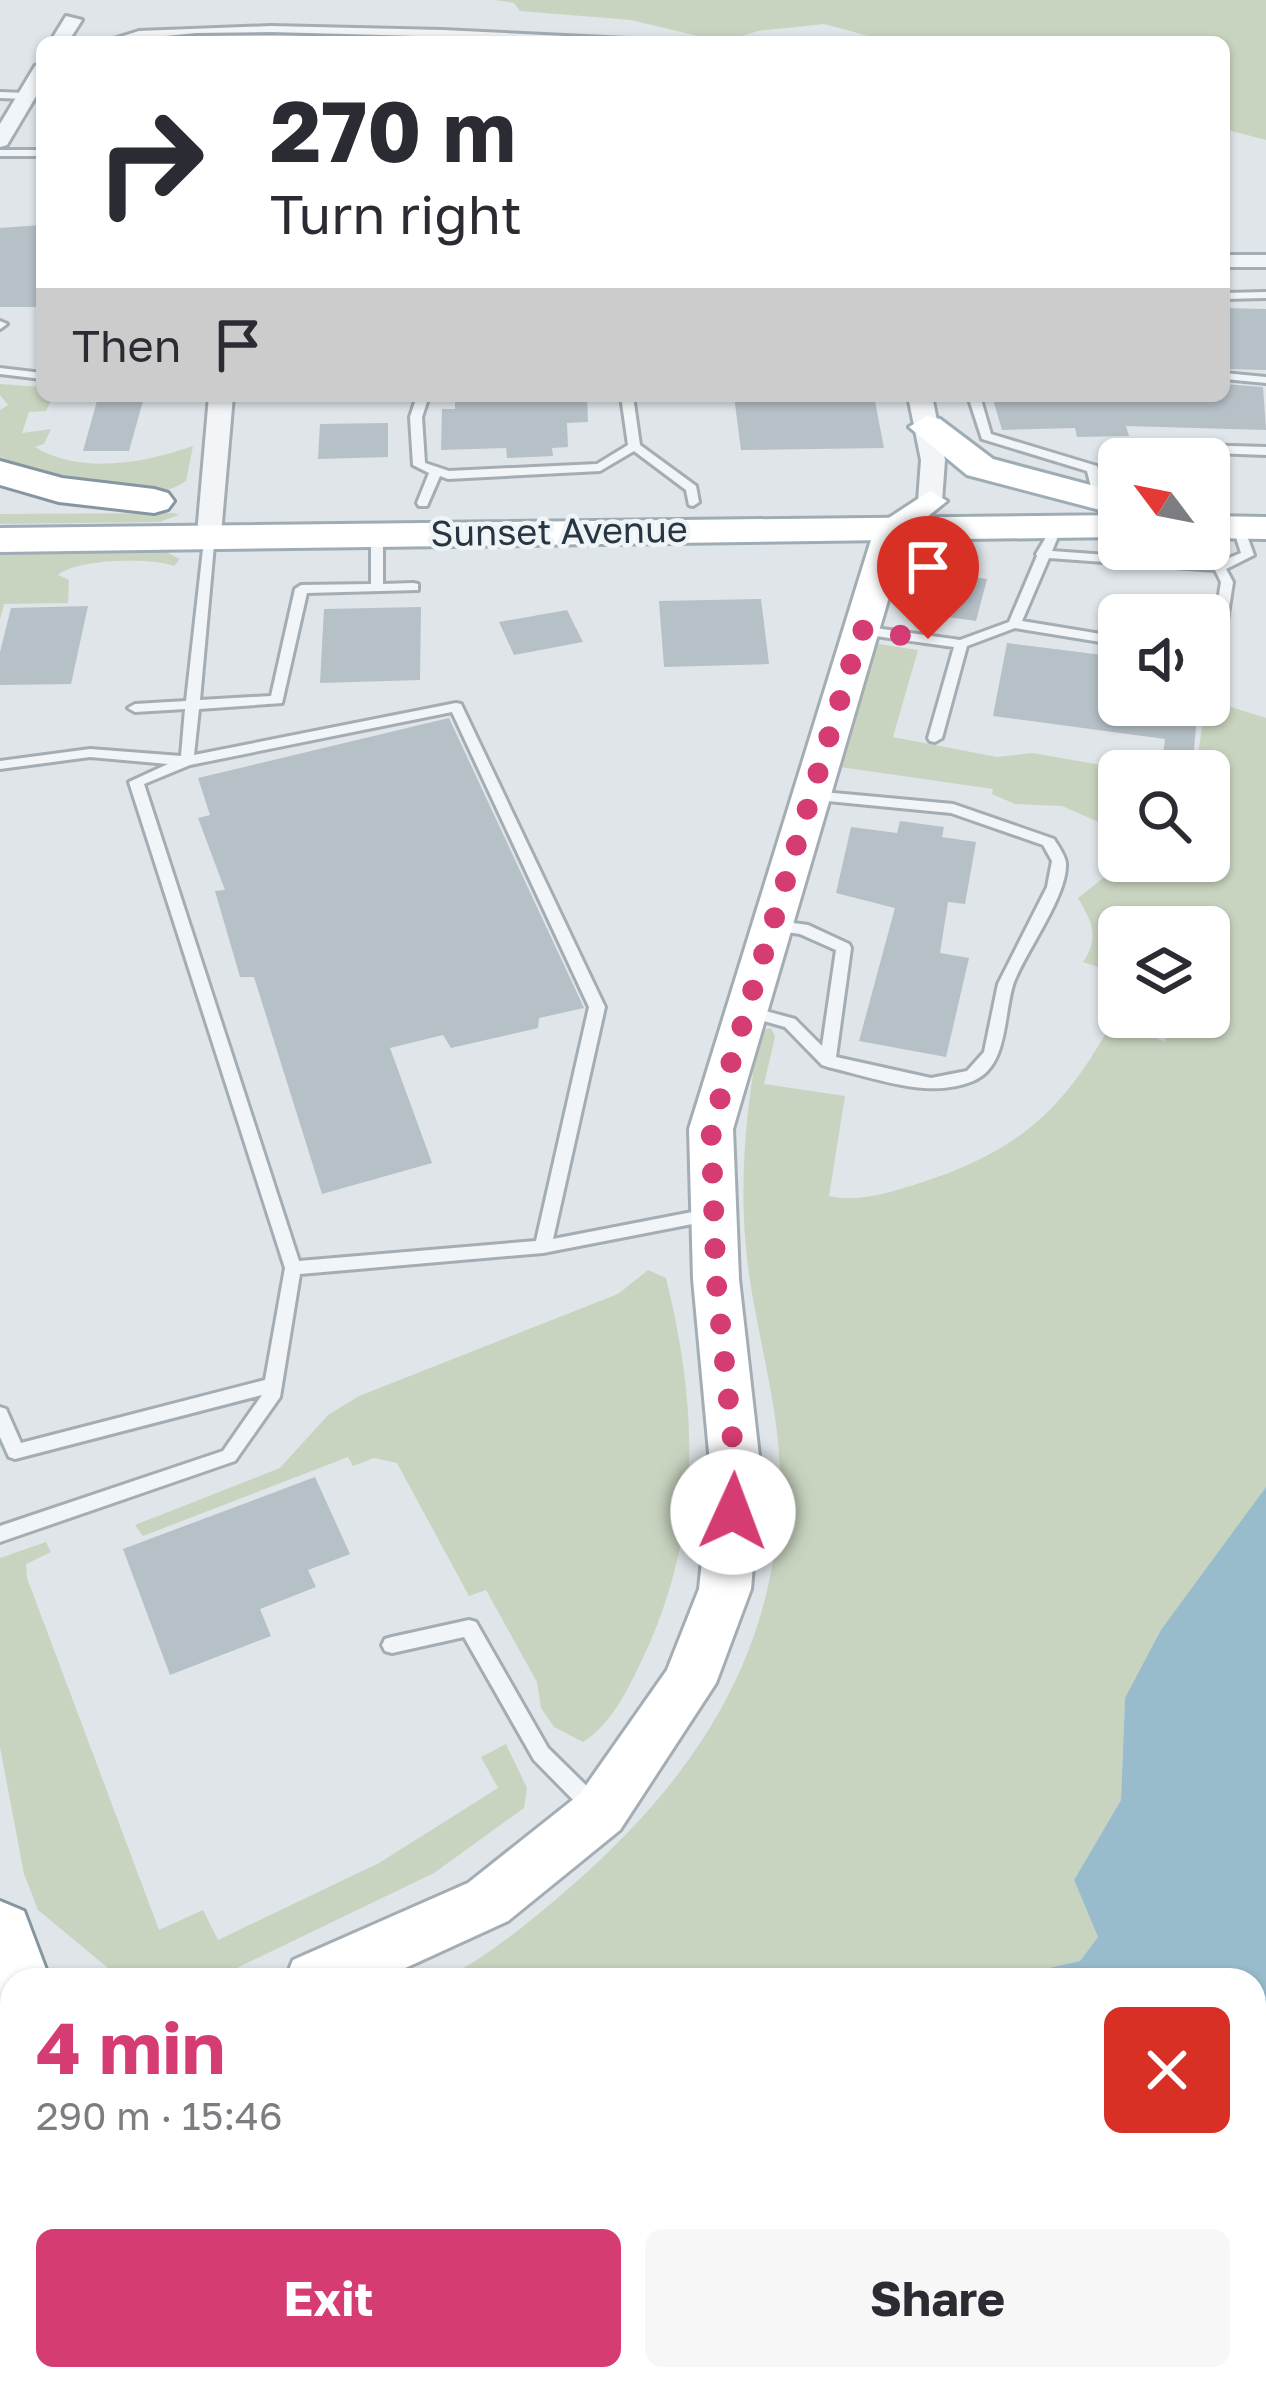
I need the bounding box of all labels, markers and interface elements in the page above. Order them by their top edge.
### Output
text: 270 m [270,80,516,180]
icon: right [72,84,228,240]
text: Turn right [270,181,522,246]
icon: arrive [205,312,271,378]
text: Then [72,318,181,372]
north arrow [1098,438,1230,570]
map controls [1098,438,1230,1038]
street label: Sunset Avenue [430,507,688,554]
pin [877,516,979,639]
icon: arrive [895,534,961,600]
button: sound [1098,594,1230,726]
button: search [1098,750,1230,882]
button: layers [1098,906,1230,1038]
position arrow [670,1449,796,1575]
text: 4 min [36,2003,225,2090]
button: close [1104,2007,1230,2133]
text: 290 m · 15:46 [36,2092,282,2139]
button: Exit [36,2229,621,2367]
button: Share [645,2229,1230,2367]

